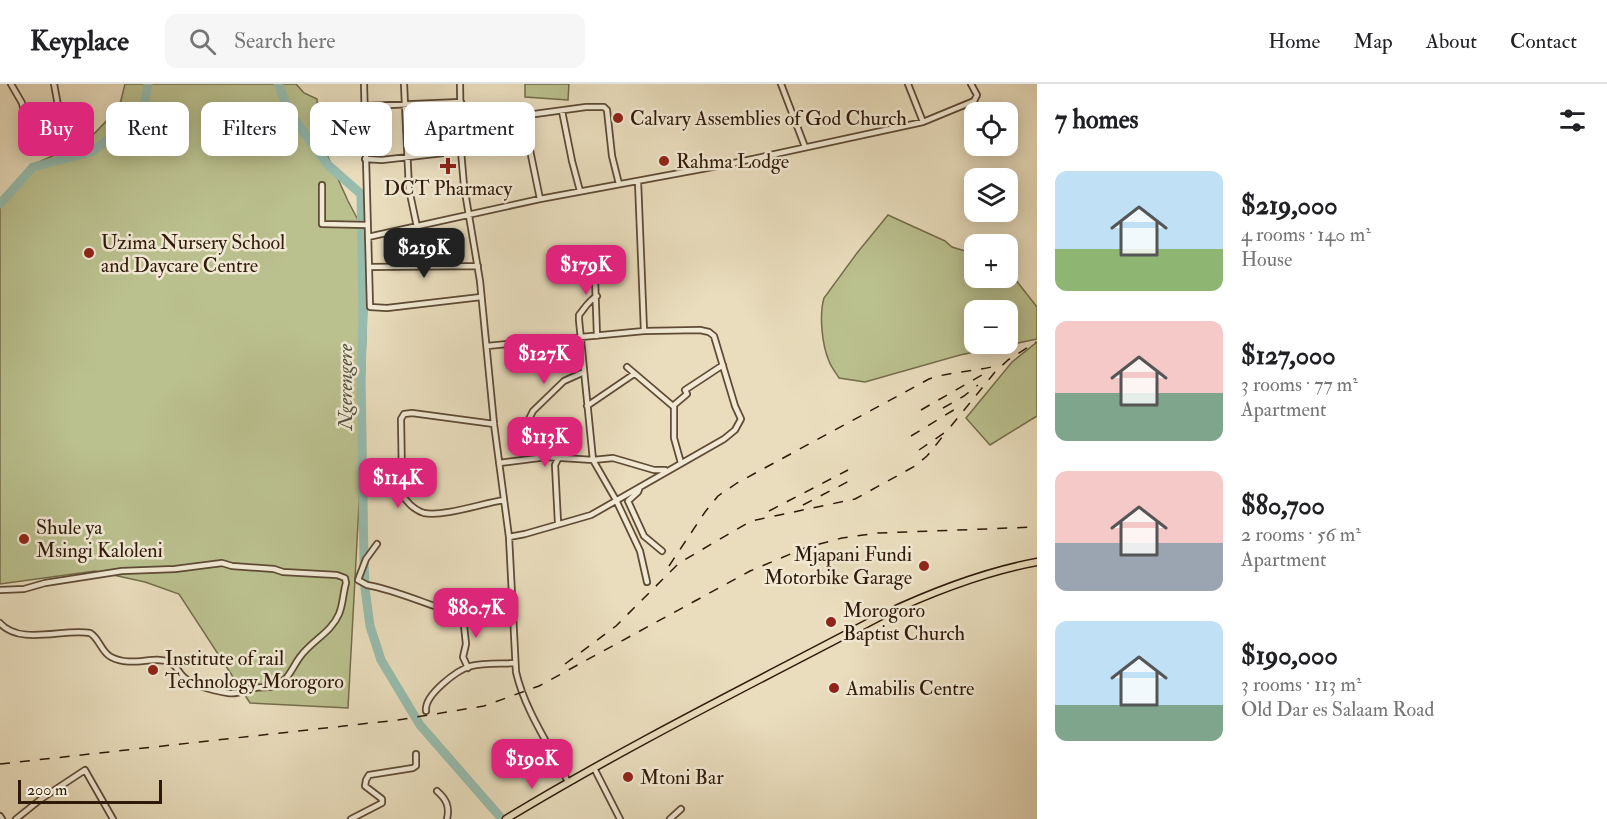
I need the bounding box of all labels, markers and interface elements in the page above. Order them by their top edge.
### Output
search box [165,14,585,68]
text: Keyplace [30,24,129,59]
icon: search [186,25,219,58]
text: Search here [234,27,336,55]
text: Home [1268,28,1320,55]
text: Map [1353,28,1393,55]
text: About [1426,28,1477,55]
text: Contact [1510,28,1577,55]
chip: Buy [18,102,94,156]
chip: Rent [106,102,189,156]
chip: Filters [201,102,298,156]
chip: New [310,102,392,156]
chip: Apartment [404,102,535,156]
map controls [964,102,1018,354]
button: locate [964,102,1018,156]
text: 7 homes [1055,104,1138,136]
icon: filters [1556,104,1589,137]
place label: Calvary Assemblies of God Church [630,106,907,131]
marker: Calvary Assemblies of God Church [611,111,625,125]
place label: Rahma Lodge [676,149,789,174]
marker: Rahma Lodge [657,154,671,168]
marker: DCT Pharmacy [441,159,455,173]
button: layers [964,168,1018,222]
place label: DCT Pharmacy [384,176,513,201]
text: $219,000 [1241,190,1338,222]
icon: home [1103,195,1175,267]
text: 4 rooms · 140 m² [1241,222,1371,247]
pin: $219K [382,228,466,279]
place label: Uzima Nursery School and Daycare Centre [101,230,285,278]
button: + [964,234,1018,288]
text: $219K [398,235,450,260]
pin: $179K [544,245,628,296]
marker: Uzima Nursery School and Daycare Centre [82,246,96,260]
text: House [1241,247,1292,272]
text: $179K [560,252,612,277]
button: − [964,300,1018,354]
pin: $127K [502,334,586,385]
text: $127,000 [1241,340,1336,372]
text: $127K [518,341,570,366]
water label: Ngerengere [332,343,359,431]
icon: home [1103,345,1175,417]
text: 3 rooms · 77 m² [1241,372,1358,397]
text: Apartment [1241,397,1326,422]
pin: $113K [503,417,587,468]
text: $113K [521,424,569,449]
pin: $114K [356,458,440,509]
text: $114K [373,465,423,490]
text: $80,700 [1241,490,1325,522]
icon: home [1103,495,1175,567]
place label: Shule ya Msingi Kaloleni [36,515,163,563]
text: 2 rooms · 56 m² [1241,522,1361,547]
marker: Shule ya Msingi Kaloleni [17,532,31,546]
place label: Mjapani Fundi Motorbike Garage [764,542,912,590]
text: Apartment [1241,547,1326,572]
marker: Mjapani Fundi Motorbike Garage [917,559,931,573]
pin: $80.7K [427,588,525,639]
text: $80.7K [447,595,505,620]
place label: Morogoro Baptist Church [843,598,966,647]
marker: Morogoro Baptist Church [824,615,838,629]
text: $190,000 [1241,640,1338,672]
icon: home [1103,645,1175,717]
place label: Institute of rail Technology Morogoro [165,646,344,694]
marker: Institute of rail Technology Morogoro [146,663,160,677]
text: 3 rooms · 113 m² [1241,672,1362,697]
place label: Amabilis Centre [845,676,974,701]
marker: Amabilis Centre [827,681,841,695]
text: Old Dar es Salaam Road [1241,697,1434,722]
pin: $190K [490,739,574,790]
text: $190K [506,746,558,771]
place label: Mtoni Bar [640,765,724,790]
marker: Mtoni Bar [621,770,635,784]
scale bar [18,777,162,804]
text: 200 m [27,780,67,800]

